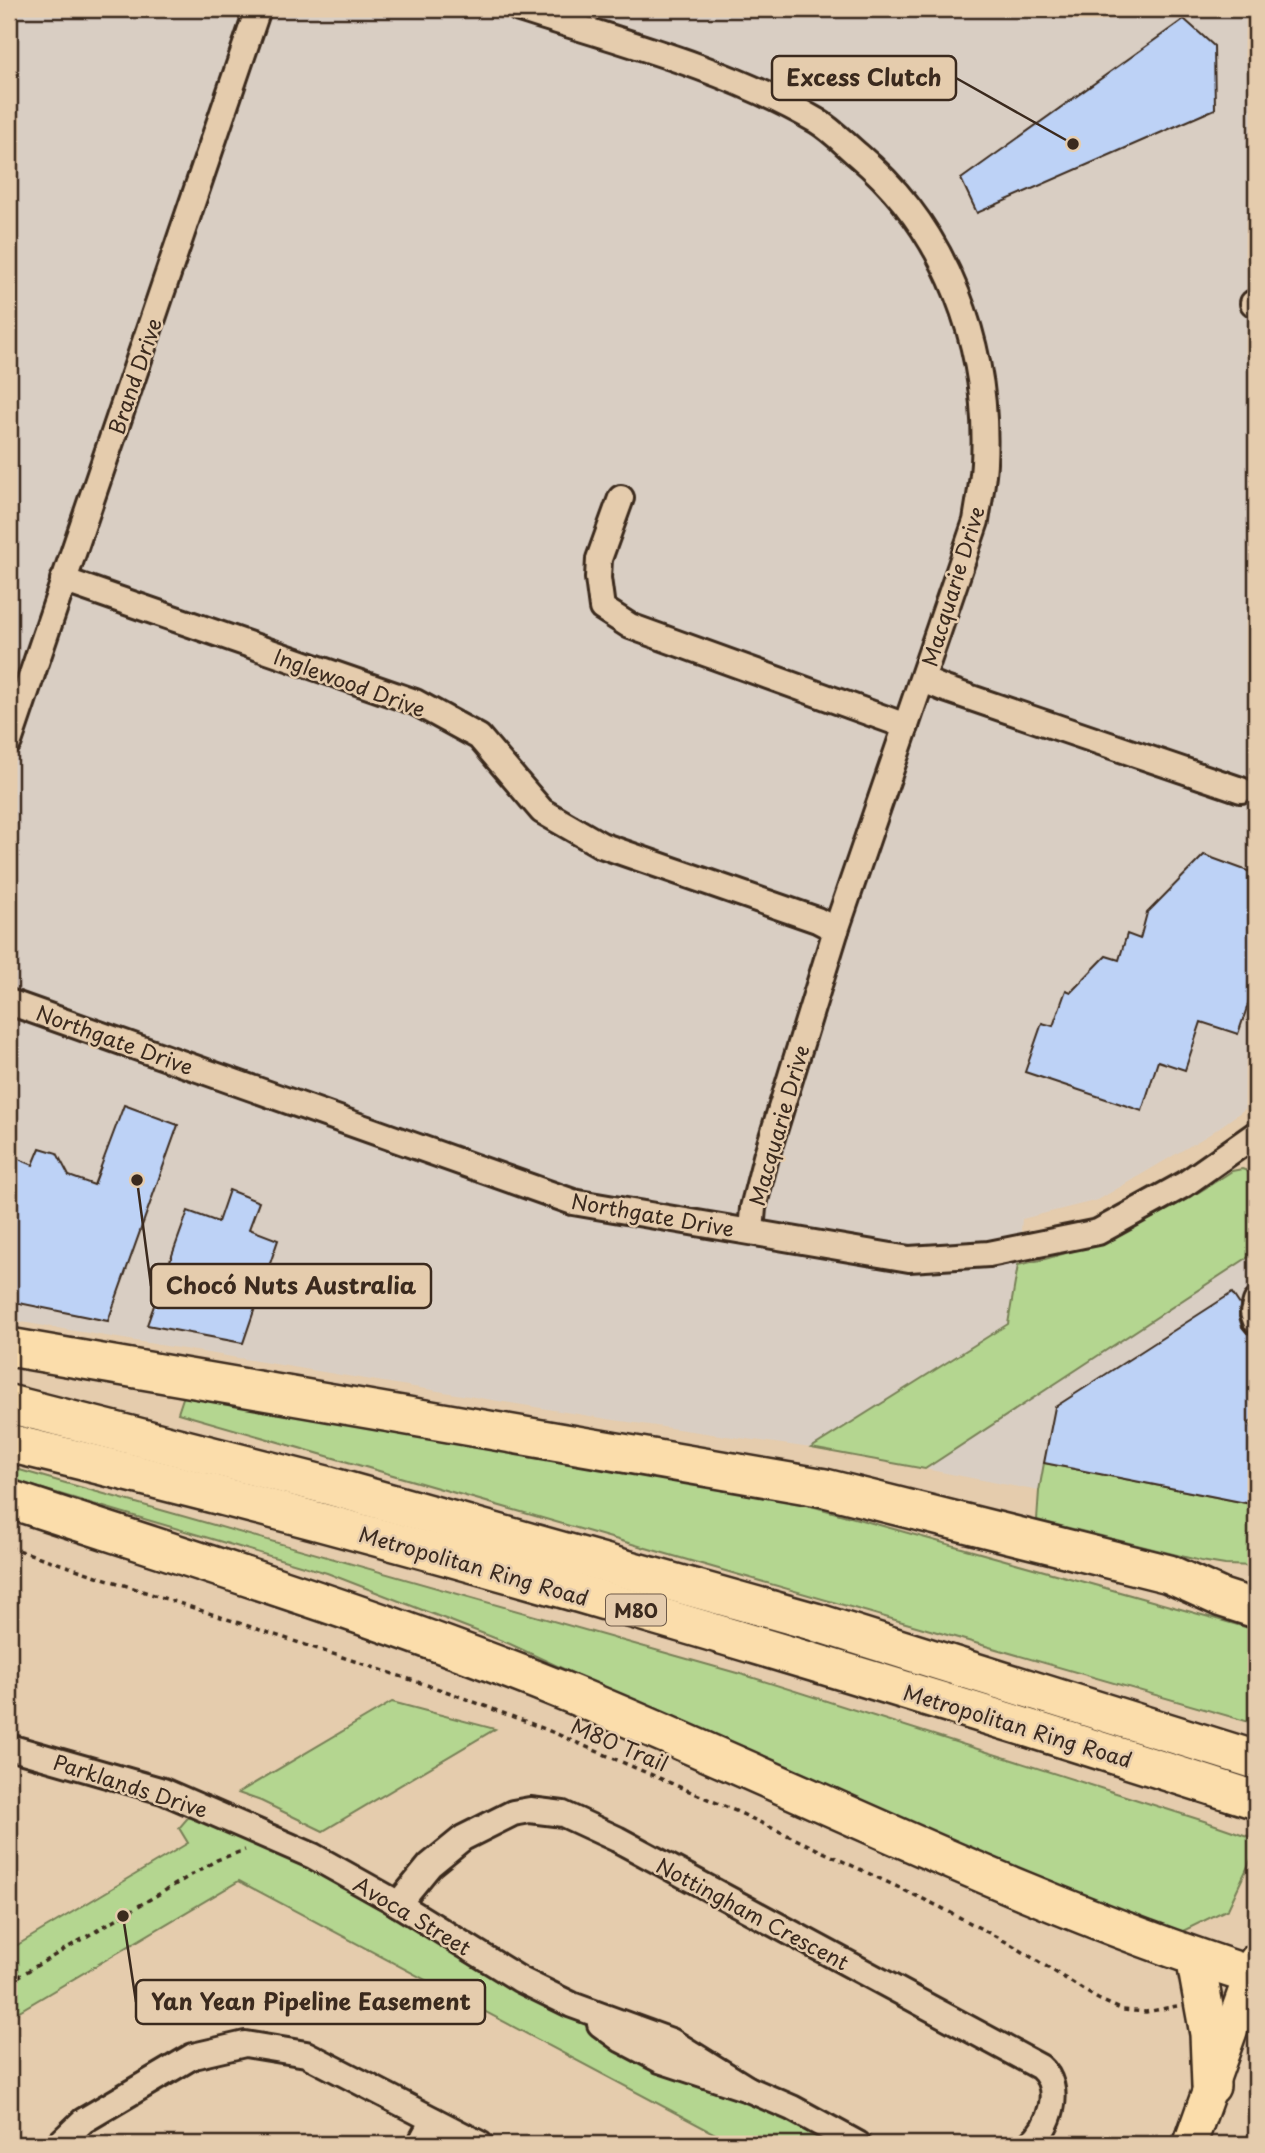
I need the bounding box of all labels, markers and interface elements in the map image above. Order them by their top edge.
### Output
callout: Excess Clutch [772,56,956,100]
text: Excess Clutch [786,59,942,94]
street label: Brand Drive [99,313,169,439]
street label: Macquarie Drive [912,502,992,670]
street label: Inglewood Drive [270,640,430,724]
street label: Northgate Drive [32,996,198,1082]
street label: Macquarie Drive [740,1041,816,1209]
street label: Northgate Drive [569,1184,737,1244]
callout: Chocó Nuts Australia [151,1264,431,1308]
text: Chocó Nuts Australia [166,1267,417,1302]
street label: Metropolitan Ring Road [355,1517,593,1613]
road number: M80 [606,1594,666,1626]
street label: Metropolitan Ring Road [900,1675,1136,1775]
street label: M80 Trail [566,1709,674,1779]
street label: Parklands Drive [50,1745,212,1825]
street label: Nottingham Crescent [651,1849,855,1977]
street label: Avoca Street [348,1867,478,1963]
callout: Yan Yean Pipeline Easement [136,1980,485,2024]
text: Yan Yean Pipeline Easement [151,1983,471,2018]

